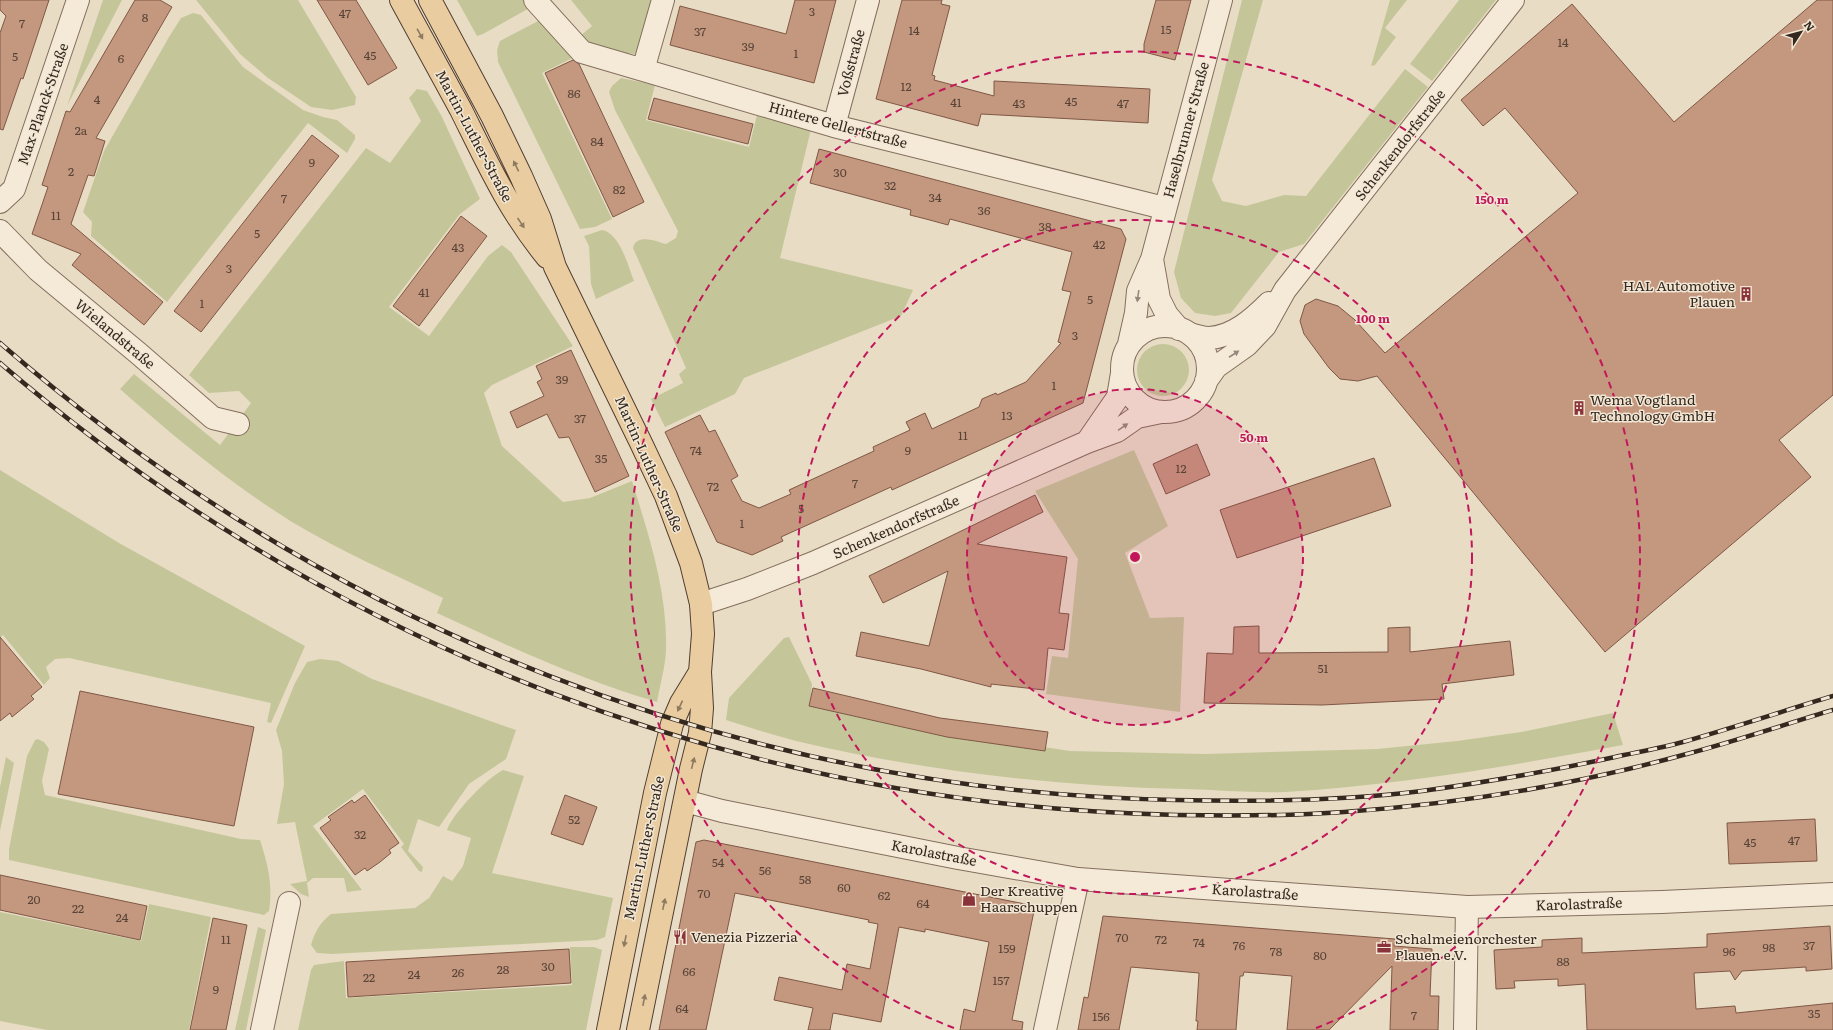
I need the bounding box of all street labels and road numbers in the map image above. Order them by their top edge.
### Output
street label: Voßstraße [831,27,869,99]
street label: Max-Planck-Straße [12,40,72,167]
street label: Haselbrunner Straße [1157,59,1213,200]
street label: Martin-Luther-Straße [432,66,518,205]
street label: Schenkendorfstraße [1349,84,1449,204]
street label: Hintere Gellertstraße [767,96,910,152]
street label: Wielandstraße [71,294,160,373]
street label: Martin-Luther-Straße [611,392,689,535]
street label: Schenkendorfstraße [829,489,962,563]
street label: Martin-Luther-Straße [618,774,668,922]
street label: Karolastraße [890,834,979,870]
street label: Karolastraße [1211,878,1299,904]
street label: Karolastraße [1535,891,1623,915]

